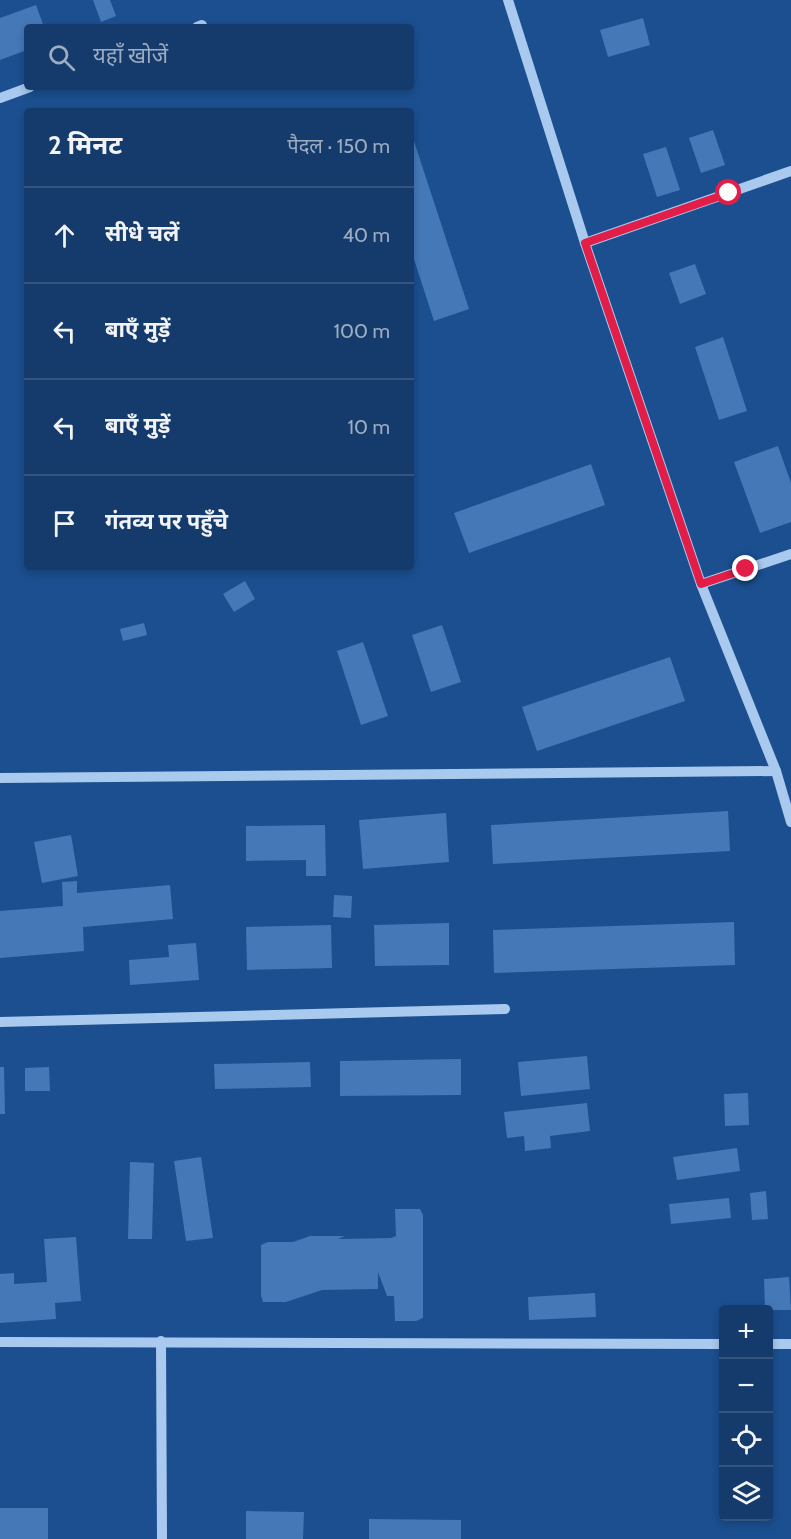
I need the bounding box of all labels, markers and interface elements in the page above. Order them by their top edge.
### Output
search box [24,24,414,90]
icon: search [45,41,78,74]
text: यहाँ खोजें [93,42,168,69]
text: 2 मिनट [48,129,122,161]
text: पैदल · 150 m [287,134,390,158]
route start [715,179,741,205]
icon: ahead [48,219,81,252]
text: सीधे चलें [105,220,179,247]
text: 40 m [342,223,390,247]
icon: left [48,315,81,348]
text: बाएँ मुड़ें [105,316,170,343]
text: 100 m [334,319,390,343]
icon: left [48,411,81,444]
text: बाएँ मुड़ें [105,412,170,439]
text: 10 m [347,415,390,439]
icon: arrive [48,507,81,540]
text: गंतव्य पर पहुँचे [105,508,228,535]
route end [732,555,758,581]
map controls [719,1305,773,1521]
button: + [719,1305,773,1359]
button: − [719,1359,773,1413]
button: locate [719,1413,773,1467]
button: layers [719,1467,773,1521]

